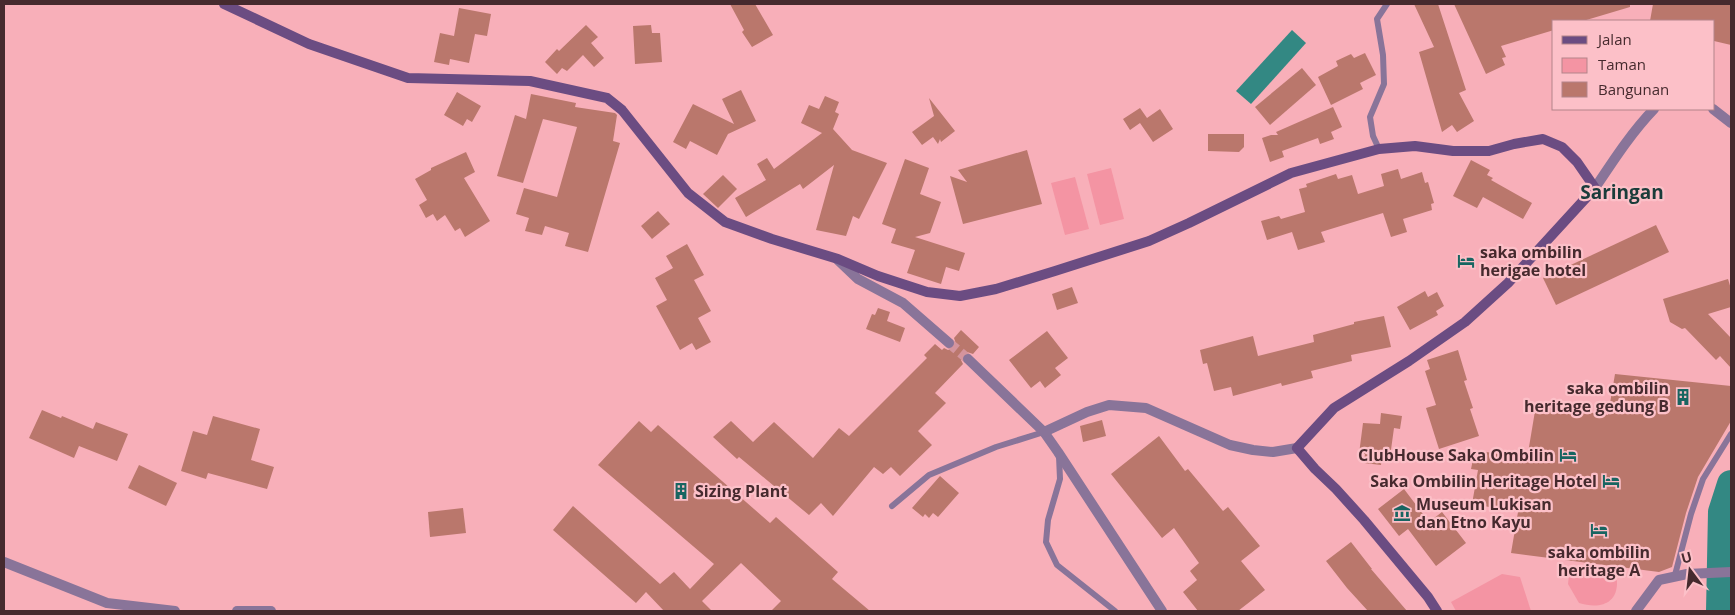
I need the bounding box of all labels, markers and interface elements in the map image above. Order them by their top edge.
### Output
legend [1552,20,1715,110]
text: Jalan [1596,29,1632,49]
text: Taman [1598,54,1646,74]
text: Bangunan [1598,79,1669,99]
district label: Saringan [1580,179,1664,205]
place label: saka ombilin herigae hotel [1480,241,1586,281]
hotel icon: saka ombilin herigae hotel [1456,251,1476,271]
place label: saka ombilin heritage gedung B [1524,377,1669,417]
building icon: saka ombilin heritage gedung B [1673,387,1693,407]
place label: ClubHouse Saka Ombilin [1358,444,1554,466]
hotel icon: ClubHouse Saka Ombilin [1558,445,1578,465]
place label: Saka Ombilin Heritage Hotel [1370,470,1597,492]
hotel icon: Saka Ombilin Heritage Hotel [1601,471,1621,491]
place label: Sizing Plant [695,480,787,502]
building icon: Sizing Plant [671,481,691,501]
place label: Museum Lukisan dan Etno Kayu [1416,493,1552,533]
museum icon: Museum Lukisan dan Etno Kayu [1392,503,1412,523]
hotel icon: saka ombilin heritage A [1589,520,1609,540]
place label: saka ombilin heritage A [1548,541,1650,581]
north arrow [1665,545,1715,595]
text: U [1679,546,1694,568]

